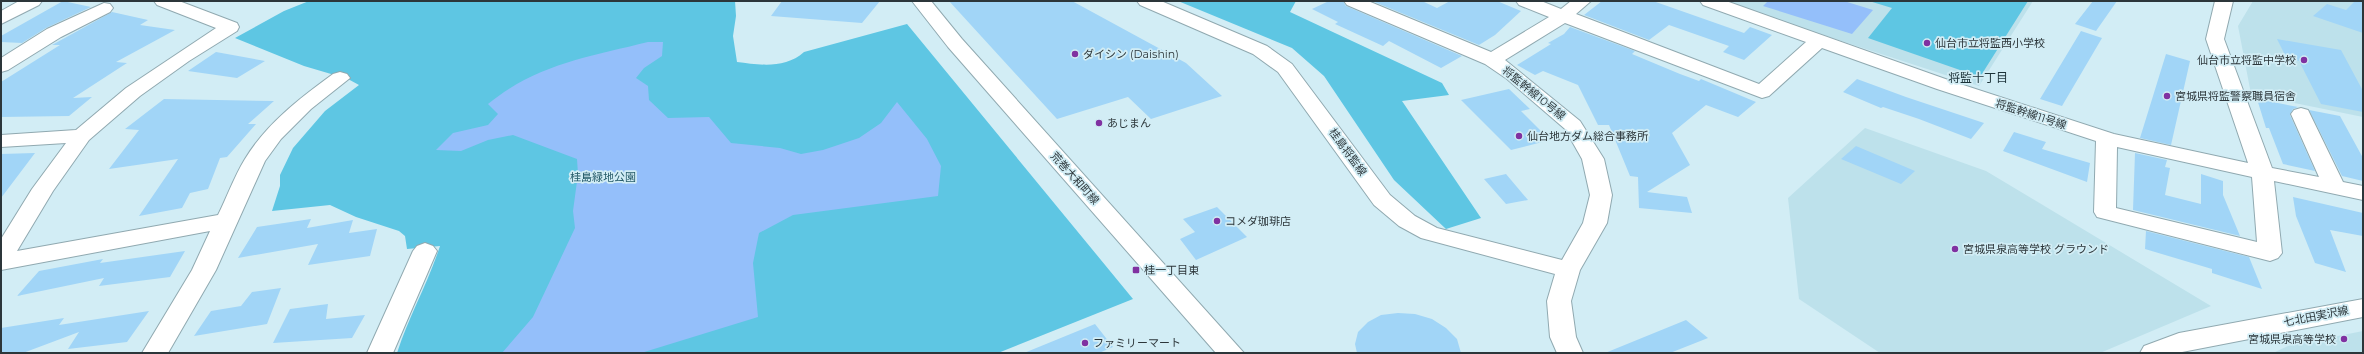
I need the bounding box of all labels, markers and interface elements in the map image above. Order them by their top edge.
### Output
place label: 仙台市立将監西小学校 [1935,36,2045,50]
marker: 仙台市立将監西小学校 [1922,38,1932,48]
place label: ダイシン (Daishin) [1083,47,1179,61]
marker: ダイシン (Daishin) [1070,49,1080,59]
place label: 仙台市立将監中学校 [2197,53,2296,67]
marker: 仙台市立将監中学校 [2299,55,2309,65]
street label: 将監幹線10号線 [1500,63,1568,123]
district label: 将監十丁目 [1948,70,2008,85]
place label: 宮城県将監警察職員宿舎 [2175,89,2296,103]
marker: 宮城県将監警察職員宿舎 [2162,91,2172,101]
street label: 将監幹線11号線 [1994,96,2068,132]
place label: あじまん [1107,116,1151,130]
marker: あじまん [1094,118,1104,128]
street label: 桂島将監線 [1326,126,1370,178]
place label: 仙台地方ダム総合事務所 [1527,129,1649,143]
marker: 仙台地方ダム総合事務所 [1514,131,1524,141]
street label: 荒巻大和町線 [1048,149,1102,207]
park label: 桂島緑地公園 [570,170,636,184]
place label: コメダ珈琲店 [1225,214,1291,228]
marker: コメダ珈琲店 [1212,216,1222,226]
place label: 宮城県泉高等学校 グラウンド [1963,242,2109,256]
marker: 宮城県泉高等学校 グラウンド [1950,244,1960,254]
place label: 桂一丁目東 [1144,263,1199,277]
marker: 桂一丁目東 [1131,265,1141,275]
street label: 七北田実沢線 [2282,303,2350,329]
place label: 宮城県泉高等学校 [2248,332,2336,346]
marker: 宮城県泉高等学校 [2339,334,2349,344]
place label: ファミリーマート [1093,336,1181,350]
marker: ファミリーマート [1080,338,1090,348]

